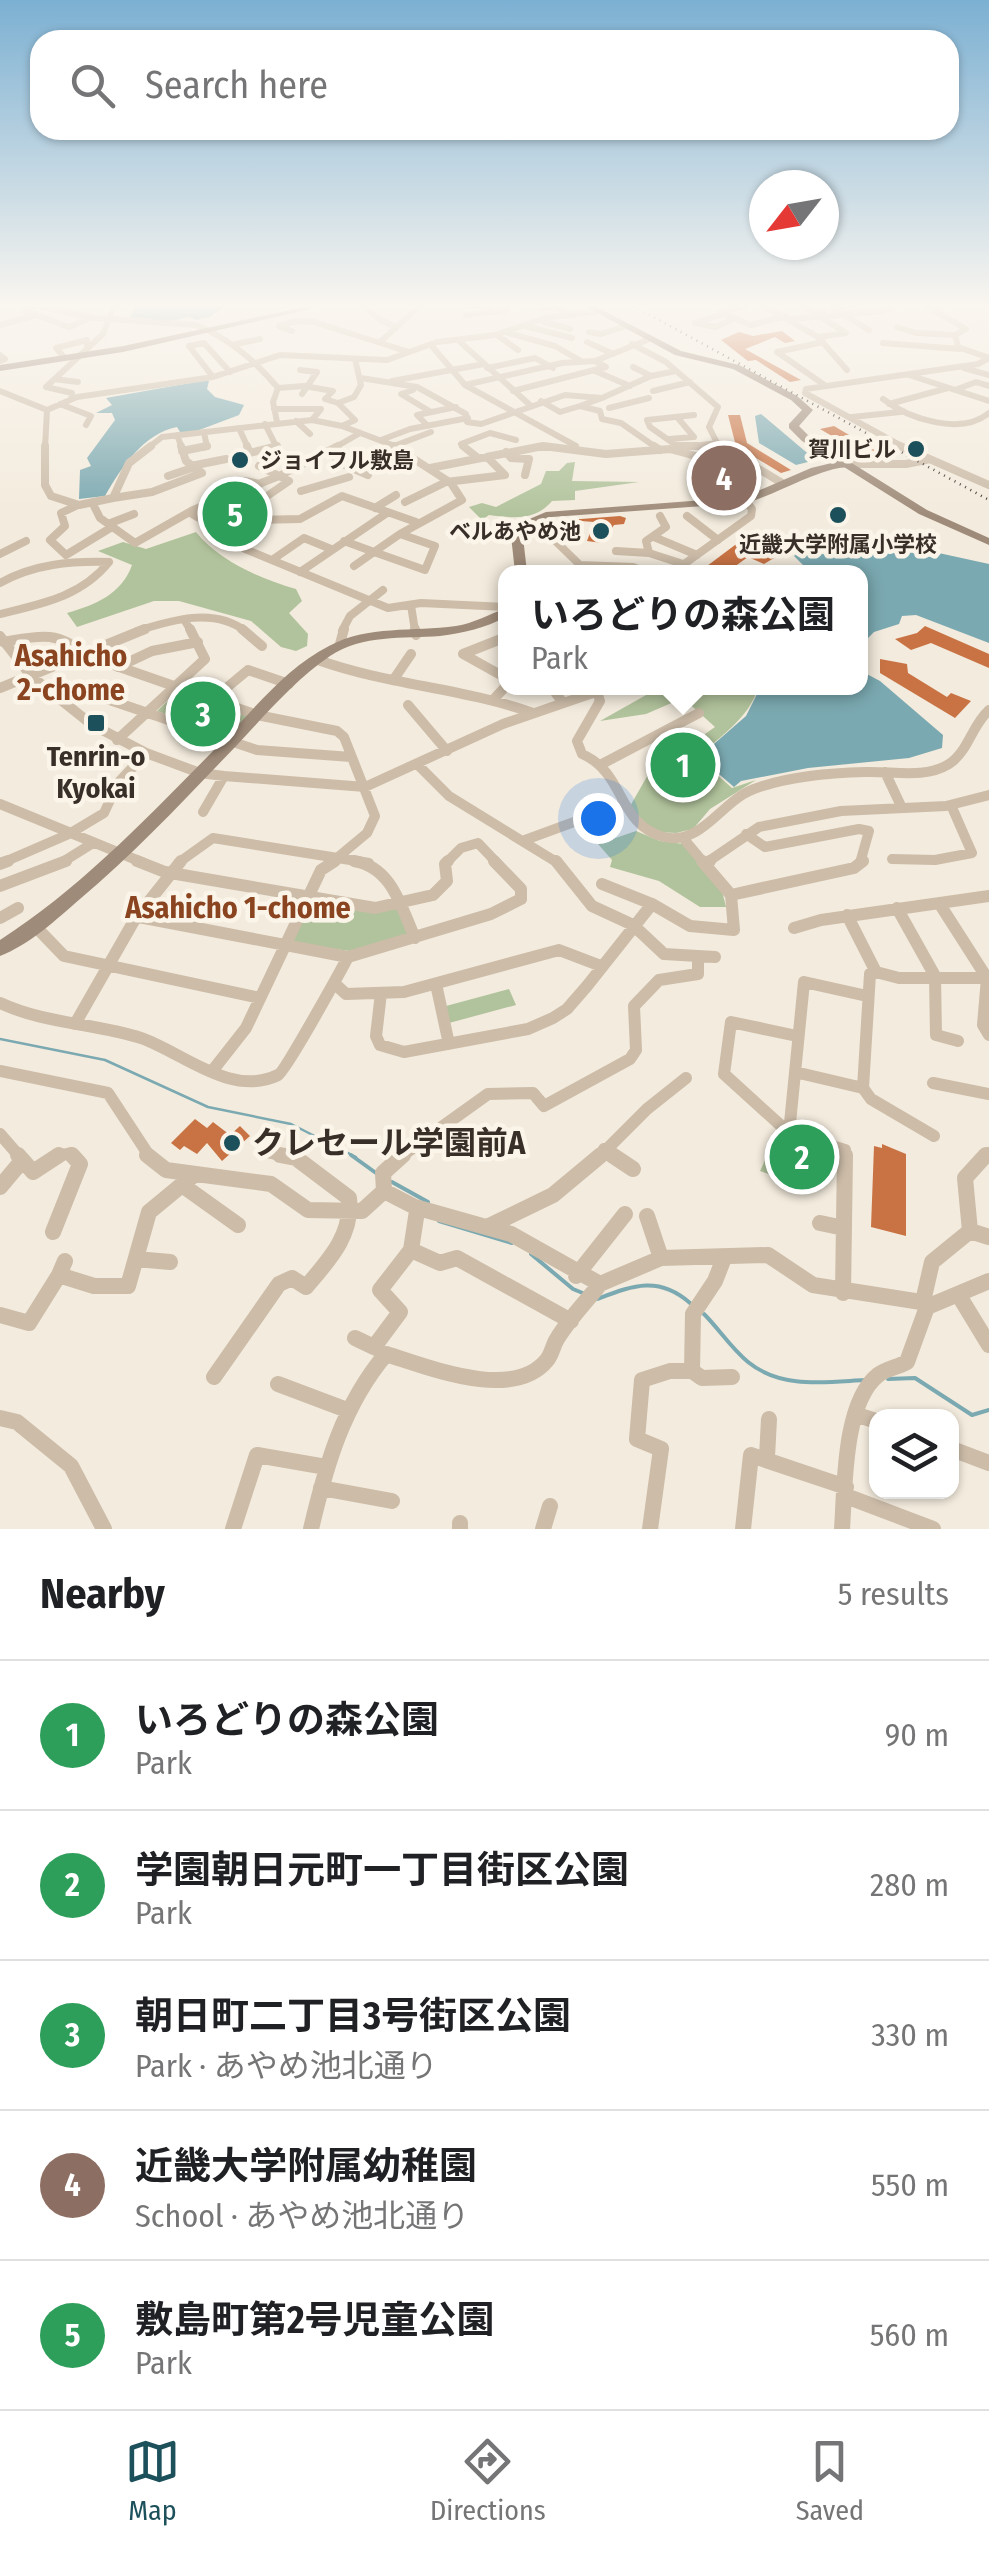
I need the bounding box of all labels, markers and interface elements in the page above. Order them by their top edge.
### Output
search box [30,30,959,140]
icon: search [65,58,120,113]
text: Search here [145,62,328,108]
north arrow [749,170,839,260]
place label: 賀川ビル [808,436,896,463]
marker: 賀川ビル [905,438,927,460]
pin: 4 [692,440,756,516]
place label: ジョイフル敷島 [260,447,414,474]
marker: ジョイフル敷島 [229,449,251,471]
pin: 5 [202,476,268,552]
marker: 近畿大学附属小学校 [827,504,849,526]
place label: ベルあやめ池 [449,518,581,545]
marker: ベルあやめ池 [590,520,612,542]
place label: 近畿大学附属小学校 [739,531,937,558]
popup [498,565,868,695]
text: いろどりの森公園 [531,592,835,638]
district label: Asahicho 2-chome [14,638,127,708]
text: Park [531,639,588,677]
pin: 3 [170,676,236,752]
marker: Tenrin-o Kyokai [85,712,107,734]
pin: 1 [650,728,716,802]
place label: Tenrin-o Kyokai [47,740,145,805]
your location [573,793,624,844]
district label: Asahicho 1-chome [124,890,351,926]
pin: 2 [770,1120,834,1194]
place label: クレセール学園前A [252,1124,526,1162]
marker: クレセール学園前A [221,1132,243,1154]
map controls [869,1409,959,1499]
button: layers [869,1409,959,1499]
text: Nearby [40,1569,165,1619]
text: 5 results [838,1575,949,1613]
text: いろどりの森公園 [135,1697,439,1743]
text: 1 [66,1716,79,1754]
text: 90 m [885,1716,949,1754]
text: Park [135,1744,192,1782]
text: 学園朝日元町一丁目街区公園 [135,1847,629,1893]
text: 2 [65,1866,80,1904]
text: 280 m [870,1866,949,1904]
text: Park [135,1894,192,1932]
text: 朝日町二丁目3号街区公園 [135,1993,571,2039]
text: 3 [65,2016,80,2054]
text: 330 m [871,2016,949,2054]
text: Park · あやめ池北通り [135,2047,438,2085]
text: 近畿大学附属幼稚園 [135,2143,477,2189]
text: 4 [64,2166,81,2204]
text: 550 m [871,2166,949,2204]
text: School · あやめ池北通り [135,2197,469,2235]
text: 敷島町第2号児童公園 [135,2297,495,2343]
text: 5 [65,2316,80,2354]
text: 560 m [870,2316,949,2354]
text: Park [135,2344,192,2382]
tab: Map [125,2434,180,2527]
tab: Directions [430,2434,546,2527]
tab: Saved [796,2434,864,2527]

